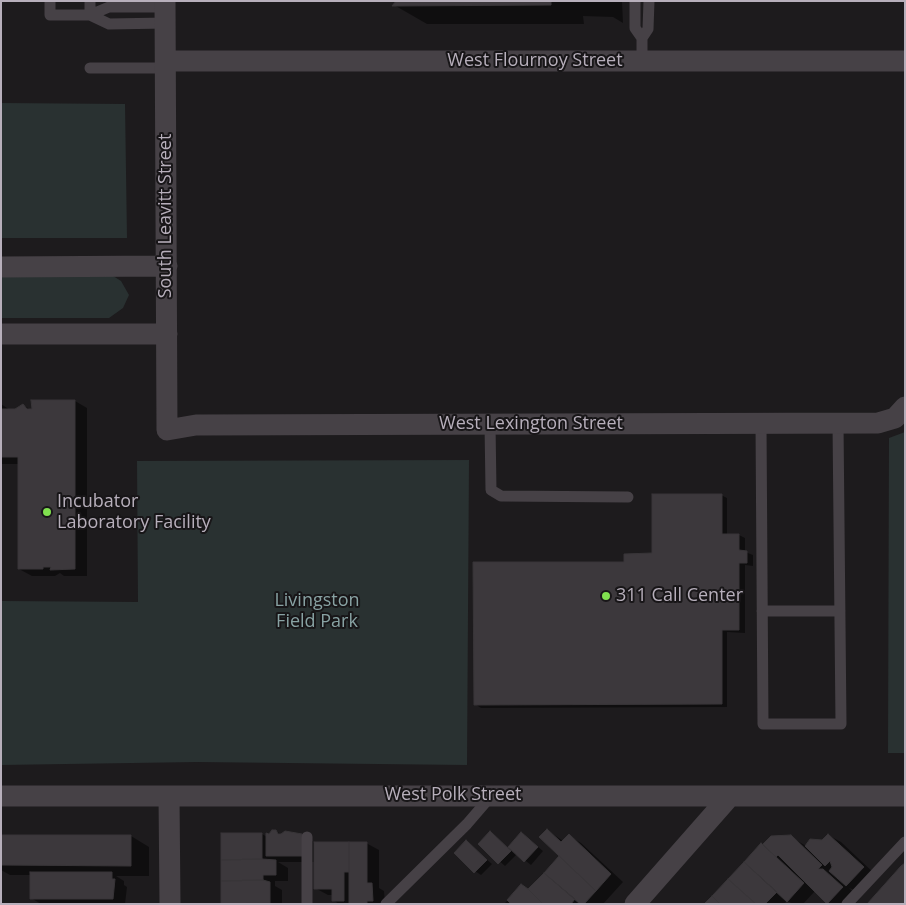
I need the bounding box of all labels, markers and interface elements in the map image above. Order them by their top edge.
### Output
street label: West Flournoy Street [447,50,623,72]
street label: South Leavitt Street [155,134,177,298]
street label: West Lexington Street [439,413,623,435]
place label: Incubator Laboratory Facility [57,491,211,534]
marker: Incubator Laboratory Facility [41,506,53,518]
place label: 311 Call Center [616,585,743,607]
park label: Livingston Field Park [274,590,360,632]
marker: 311 Call Center [600,590,612,602]
street label: West Polk Street [384,784,522,806]

